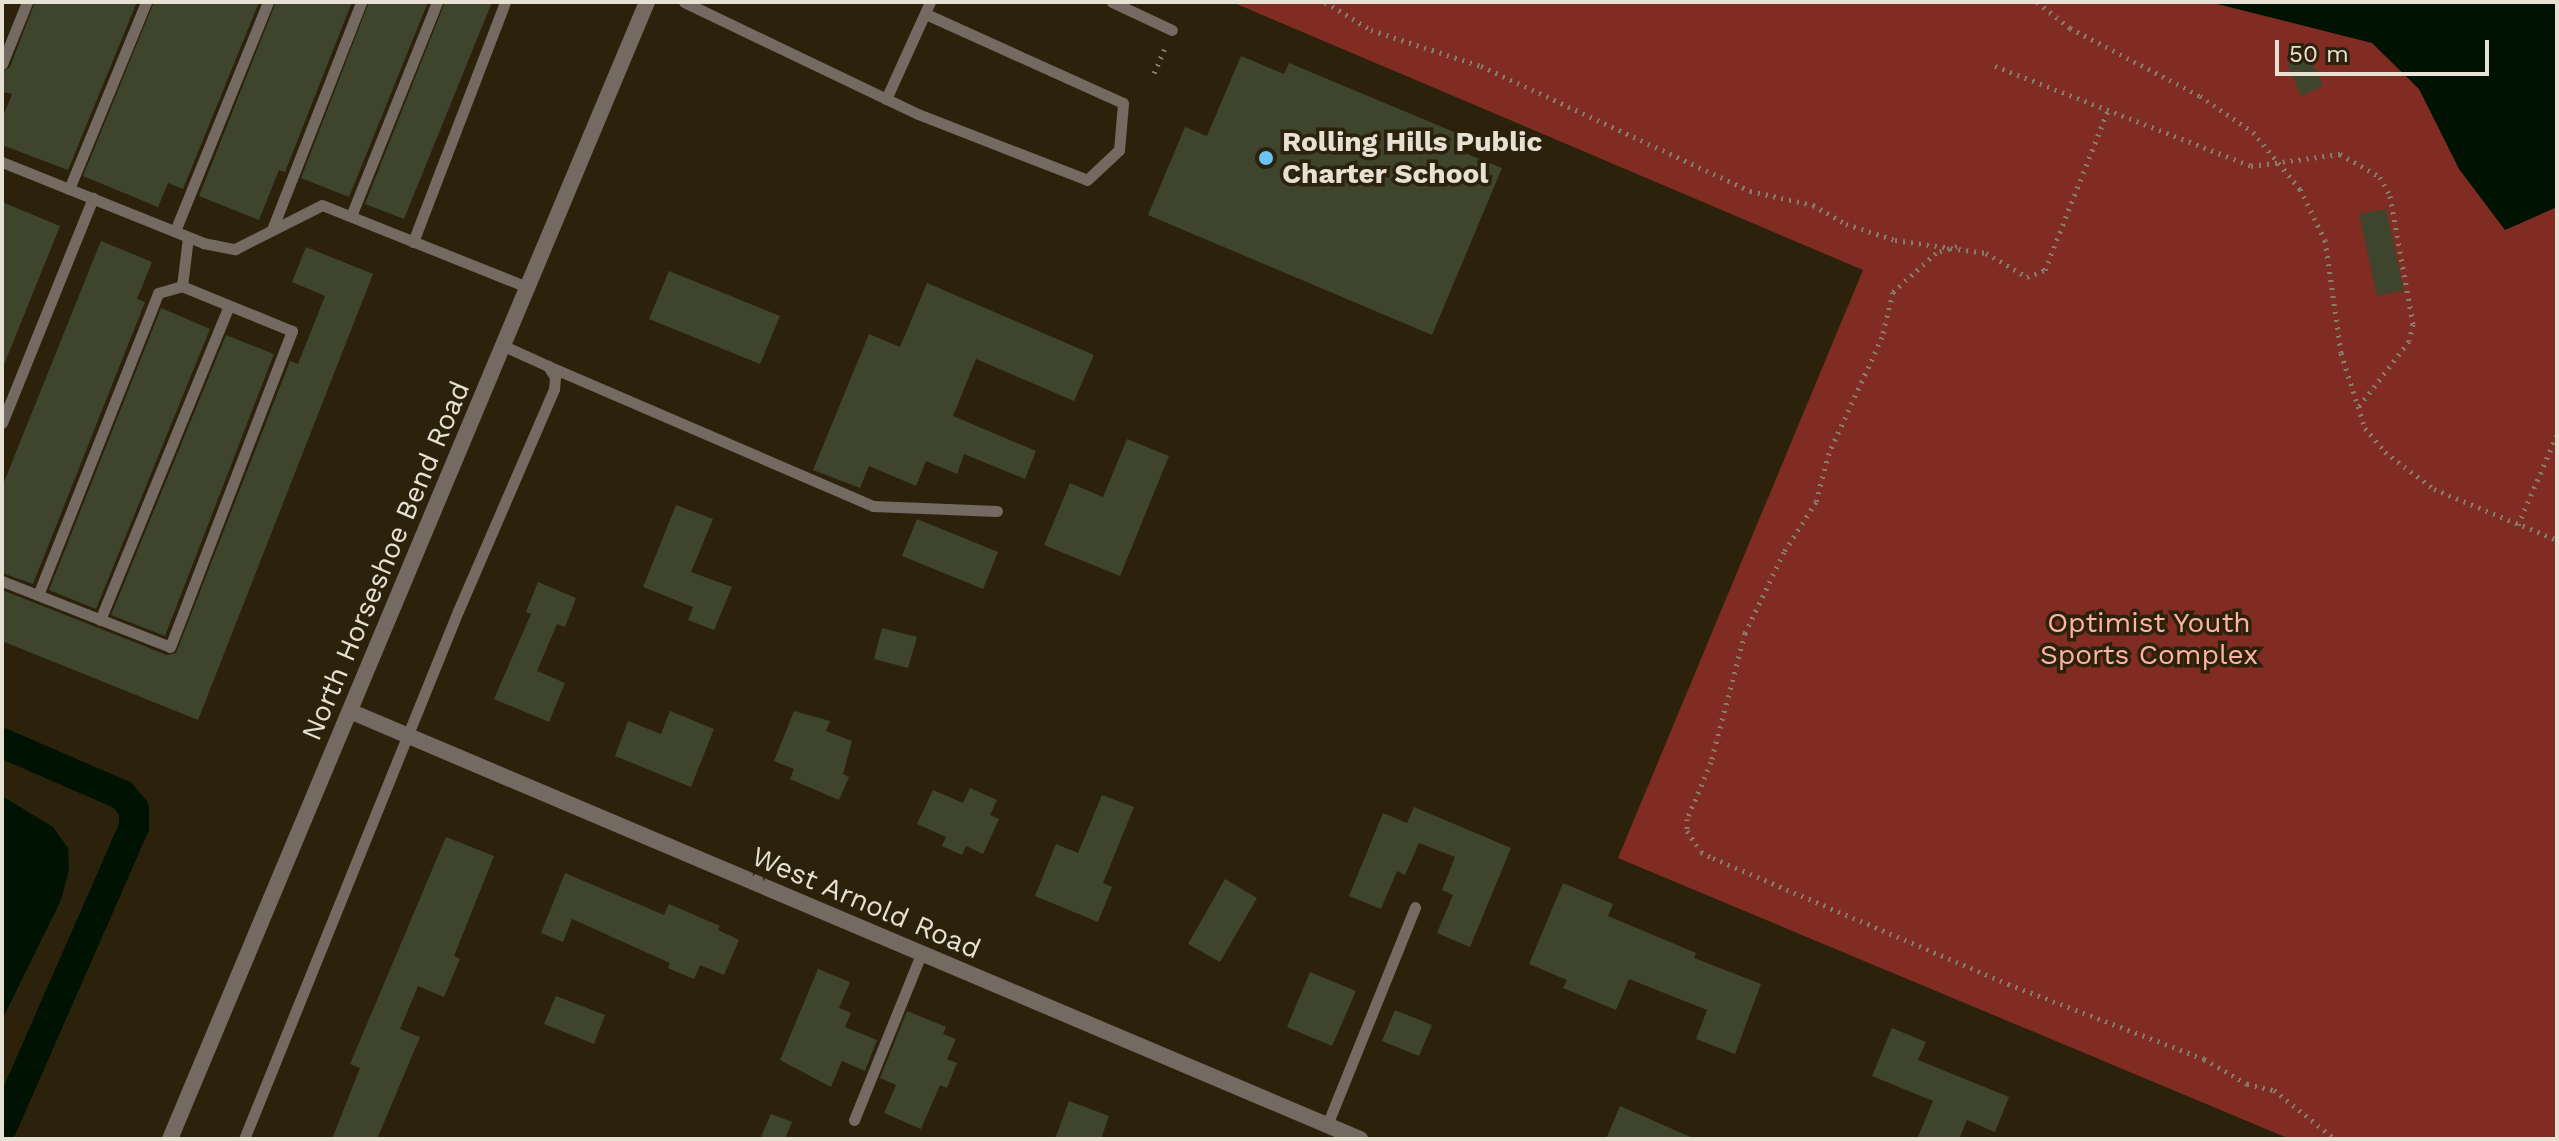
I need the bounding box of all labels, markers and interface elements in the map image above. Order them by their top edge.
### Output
scale bar [2279,24,2493,74]
text: 50 m [2289,40,2349,68]
place label: Rolling Hills Public Charter School [1282,125,1542,191]
marker: Rolling Hills Public Charter School [1257,149,1275,167]
street label: North Horseshoe Bend Road [295,376,477,746]
park label: Optimist Youth Sports Complex [2040,606,2258,672]
street label: West Arnold Road [746,839,986,967]

